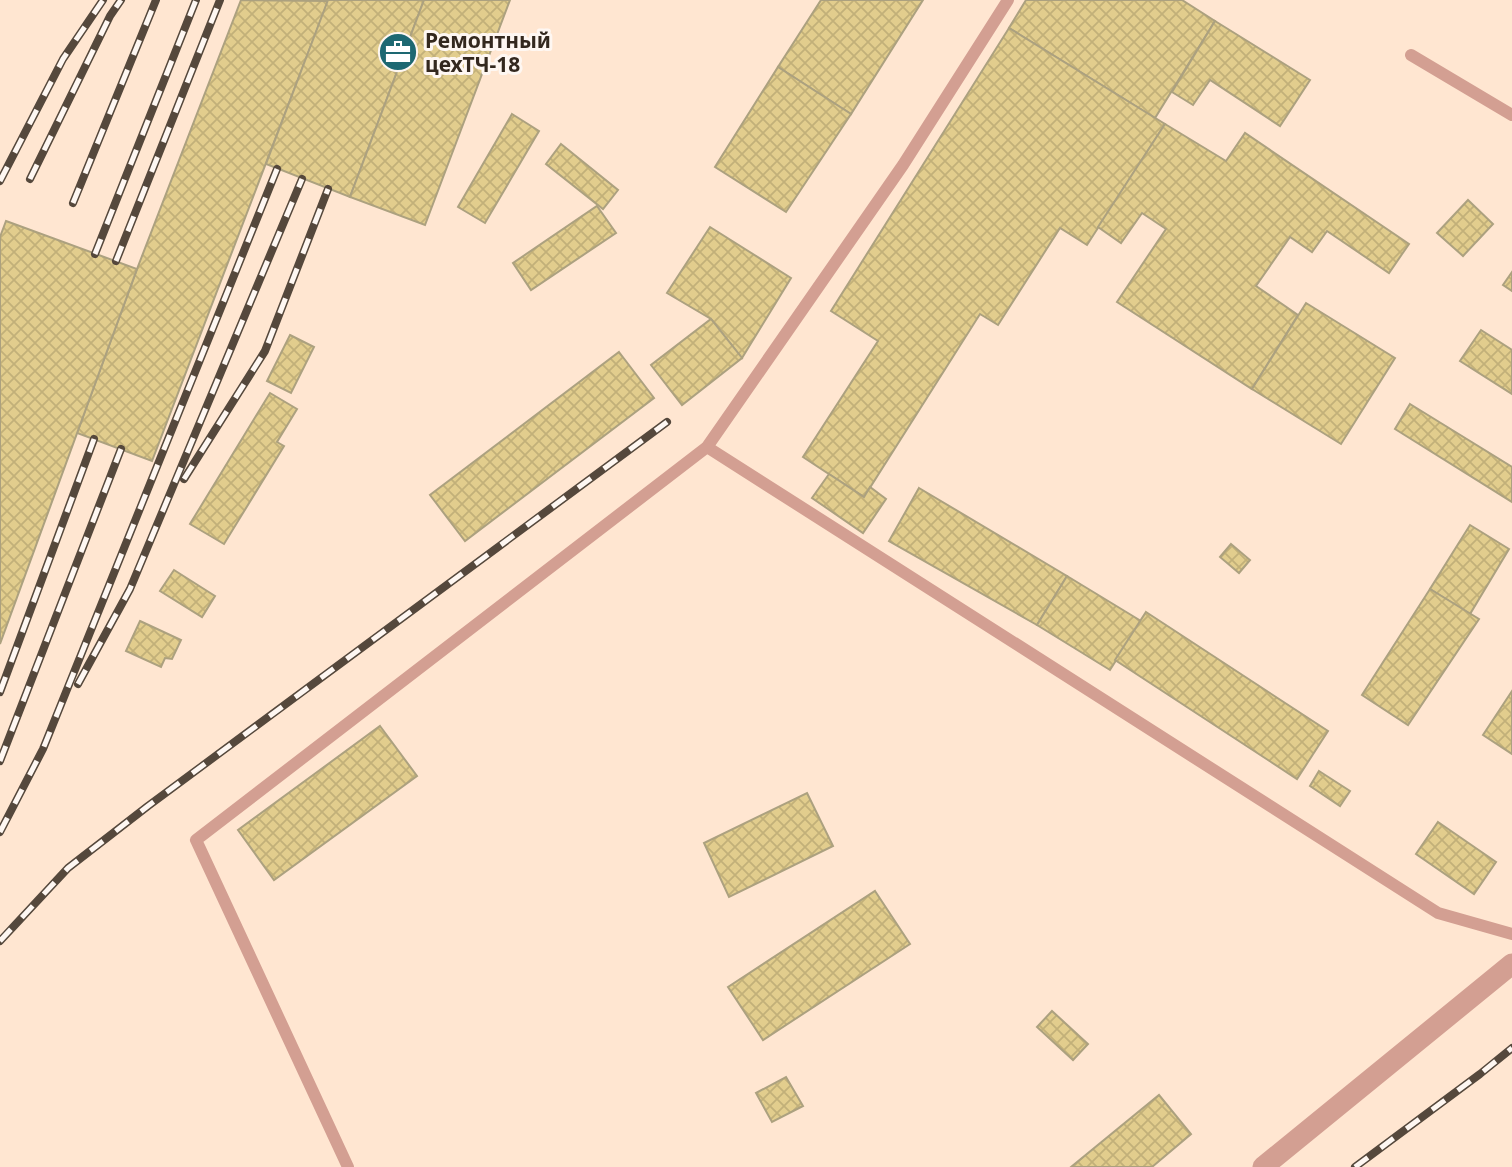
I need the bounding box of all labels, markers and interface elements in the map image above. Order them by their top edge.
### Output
place label: Ремонтный цехТЧ-18 [425,26,551,78]
office icon: Ремонтный цехТЧ-18 [377,31,419,73]

